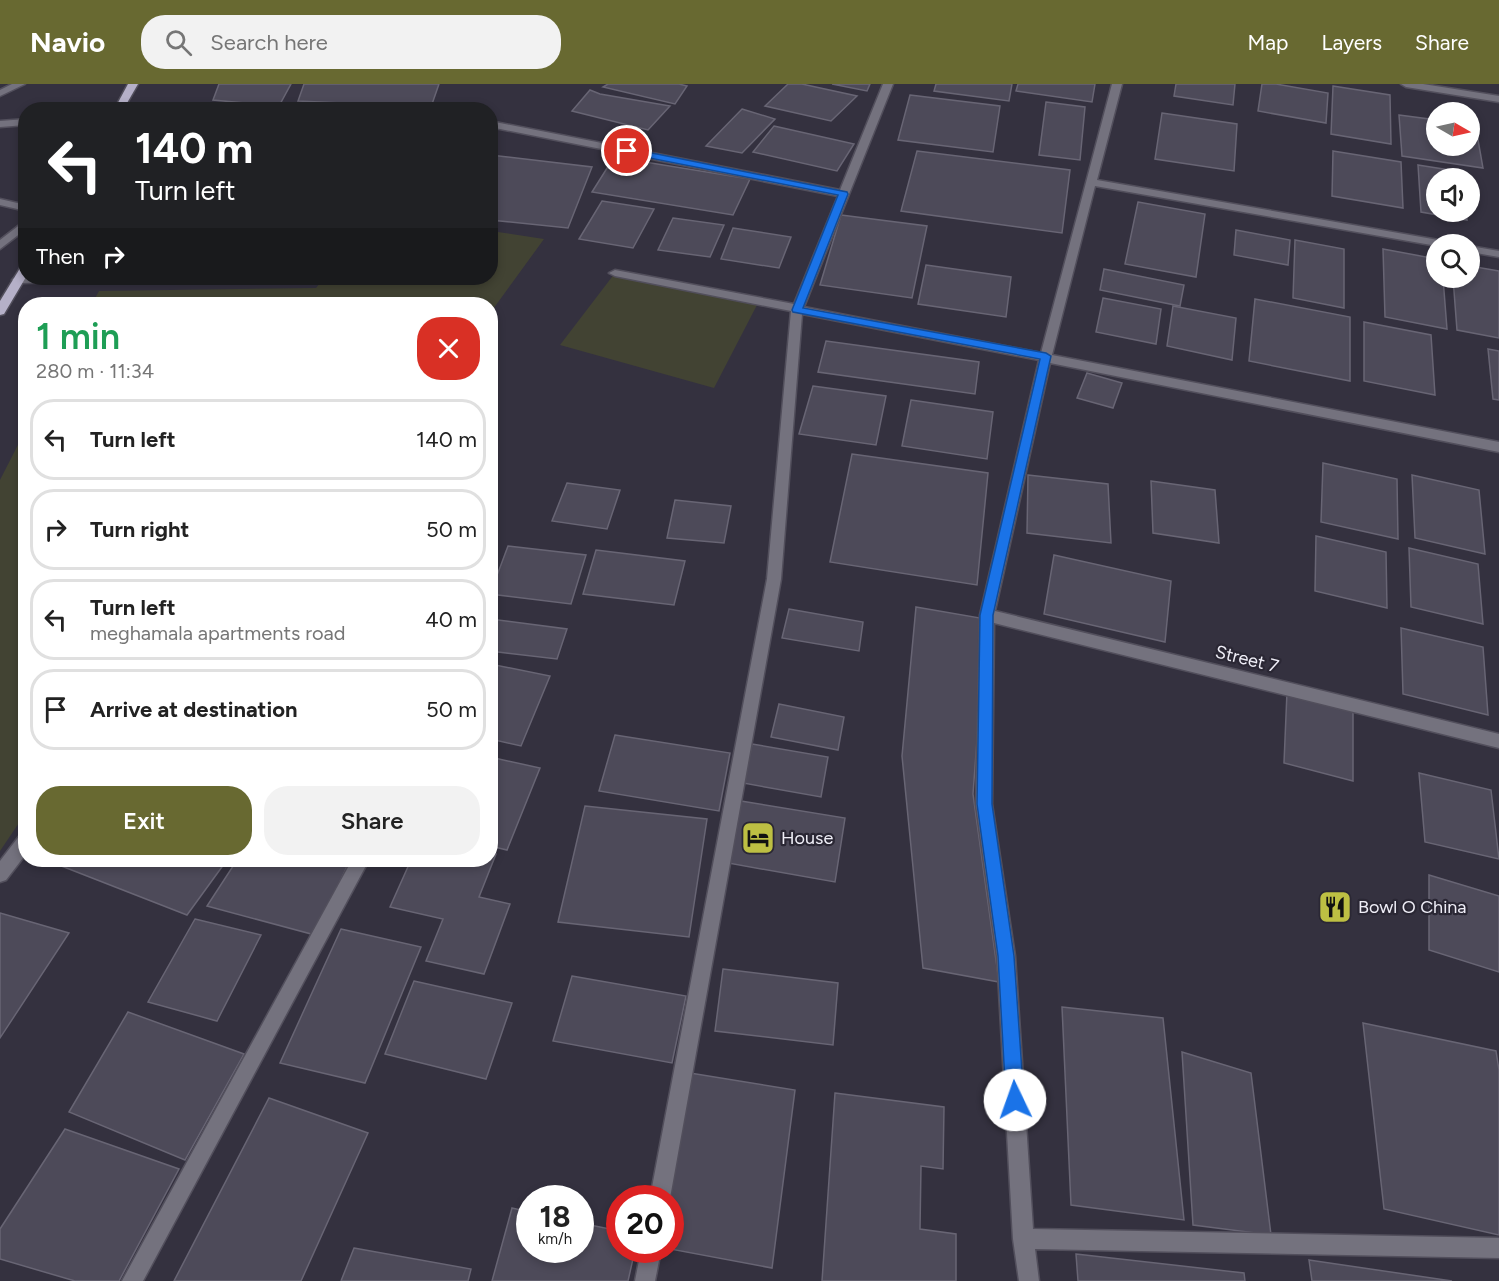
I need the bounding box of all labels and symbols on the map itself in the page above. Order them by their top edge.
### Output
north arrow [1426,102,1480,156]
pin [601,125,652,176]
street label: Street 7 [1213,641,1281,678]
hotel icon: House [740,820,776,856]
place label: House [781,827,833,849]
restaurant icon: Bowl O China [1317,889,1353,925]
place label: Bowl O China [1358,896,1467,918]
position arrow [983,1068,1047,1132]
speed limit sign: 20 [606,1185,684,1263]

